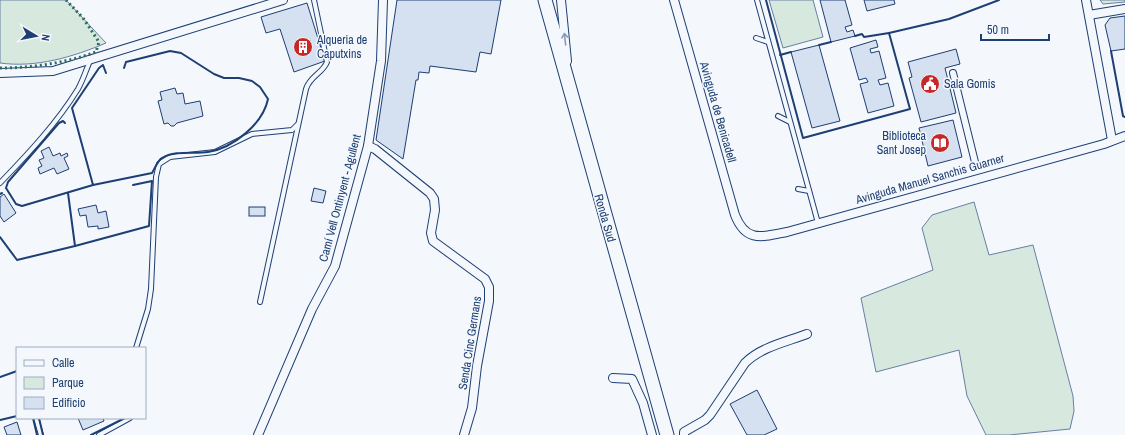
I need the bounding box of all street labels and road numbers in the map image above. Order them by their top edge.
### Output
street label: Avinguda de Benicadell [696,59,740,164]
street label: Camí Vell Ontinyent - Agullent [315,132,365,263]
street label: Avinguda Manuel Sanchis Guarner [853,150,1007,208]
street label: Ronda Sud [591,192,619,244]
street label: Senda Cinc Germans [455,295,485,391]

